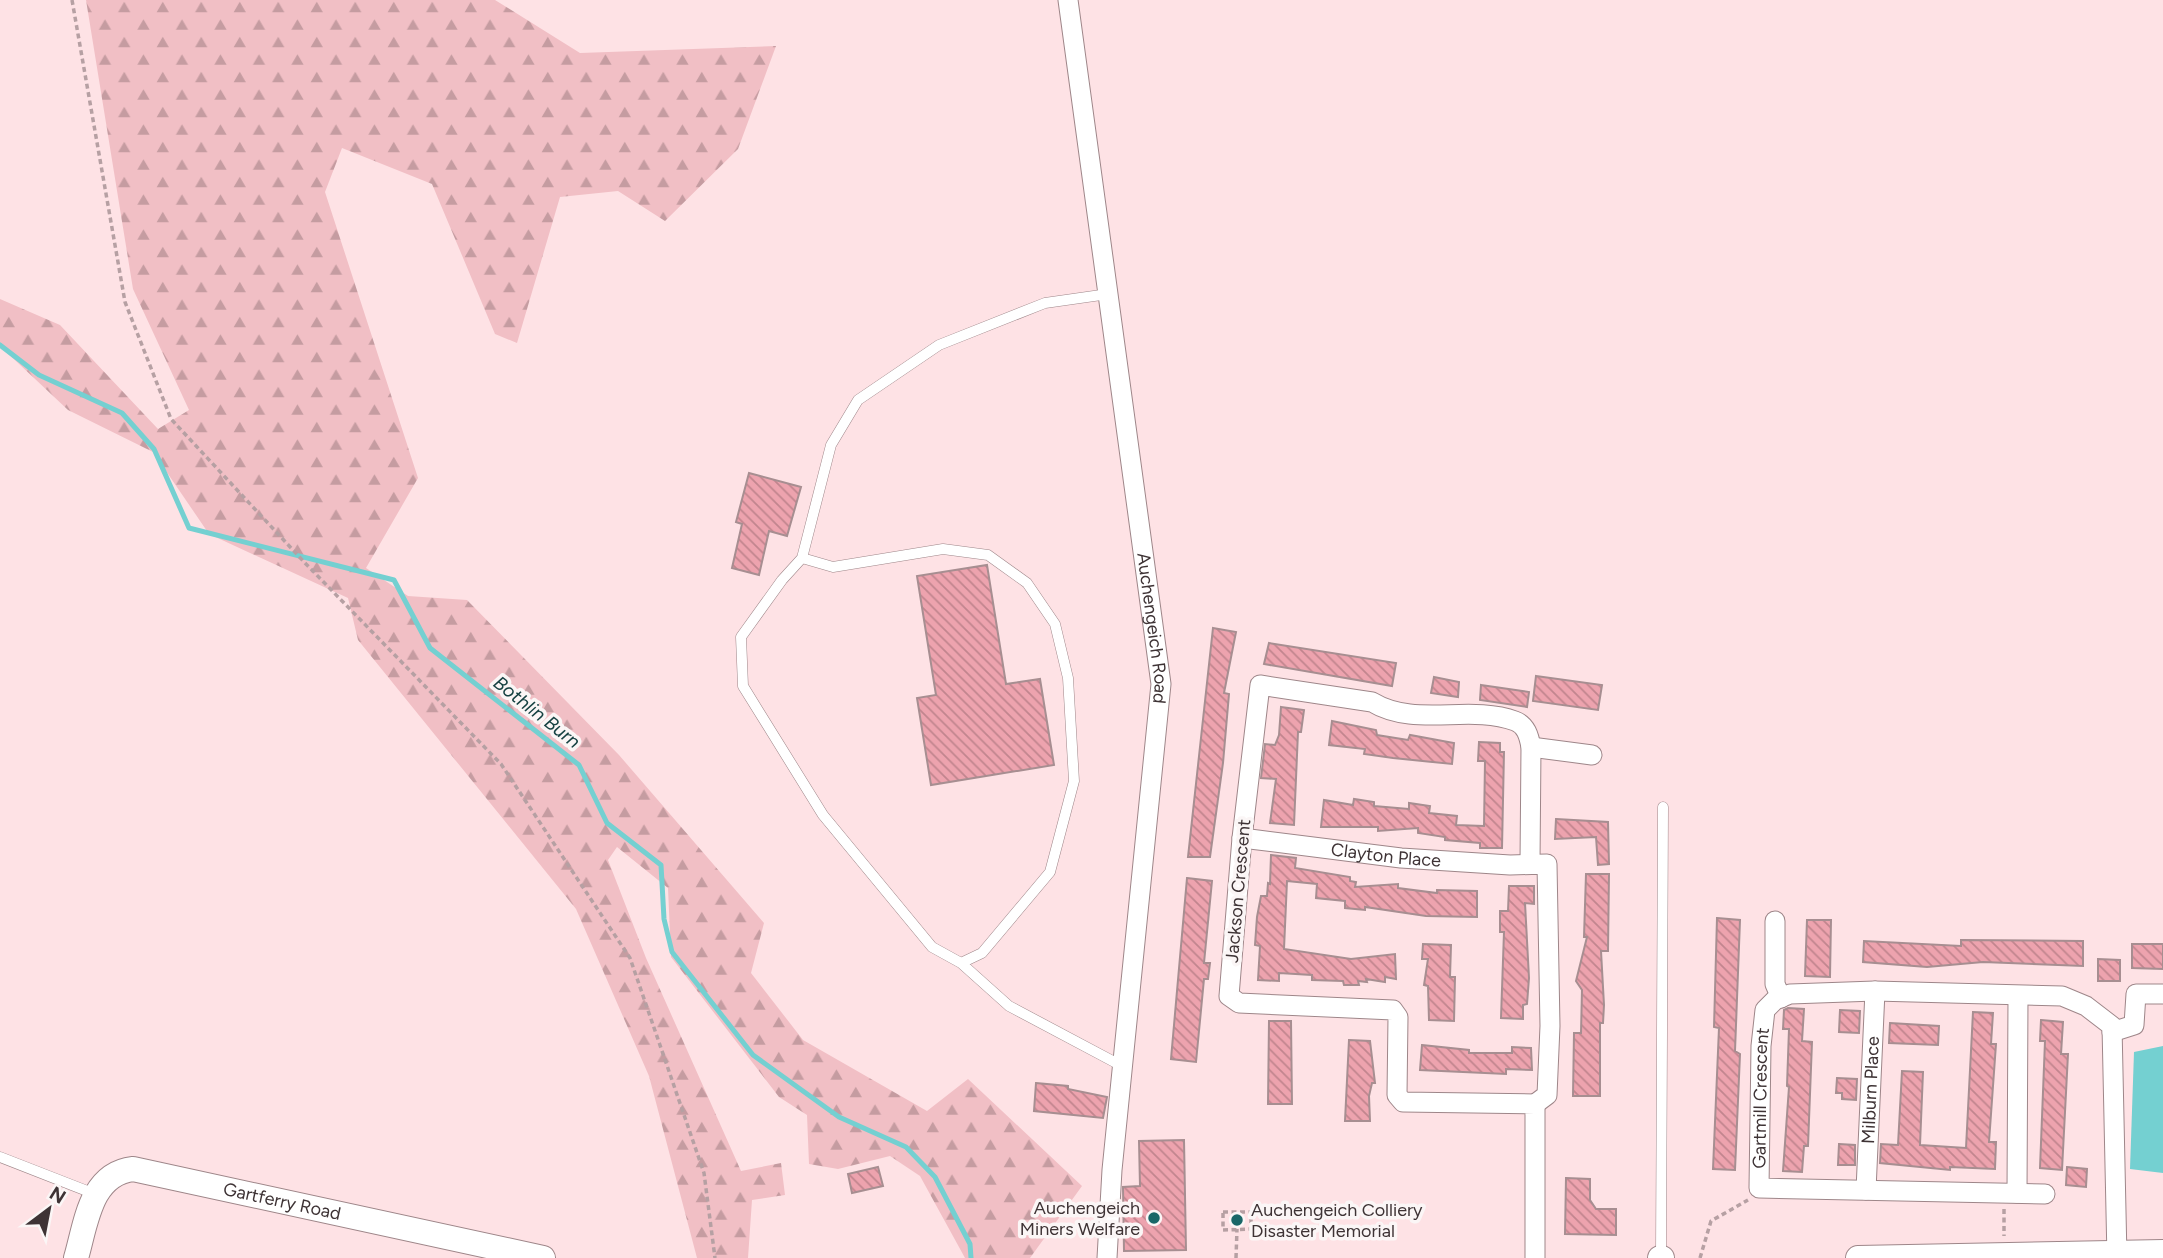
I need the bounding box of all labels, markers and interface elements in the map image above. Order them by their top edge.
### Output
street label: Auchengeich Road [1132,551,1172,705]
water label: Bothlin Burn [489,671,585,753]
street label: Jackson Crescent [1221,818,1255,964]
street label: Clayton Place [1330,838,1442,872]
street label: Gartmill Crescent [1748,1026,1774,1169]
street label: Milburn Place [1857,1036,1884,1144]
north arrow [14,1174,84,1244]
street label: Gartferry Road [221,1178,343,1225]
text: N [45,1181,70,1209]
place label: Auchengeich Miners Welfare [1020,1197,1140,1240]
place label: Auchengeich Colliery Disaster Memorial [1251,1199,1423,1242]
marker: Auchengeich Miners Welfare [1146,1210,1162,1226]
marker: Auchengeich Colliery Disaster Memorial [1229,1212,1245,1228]

